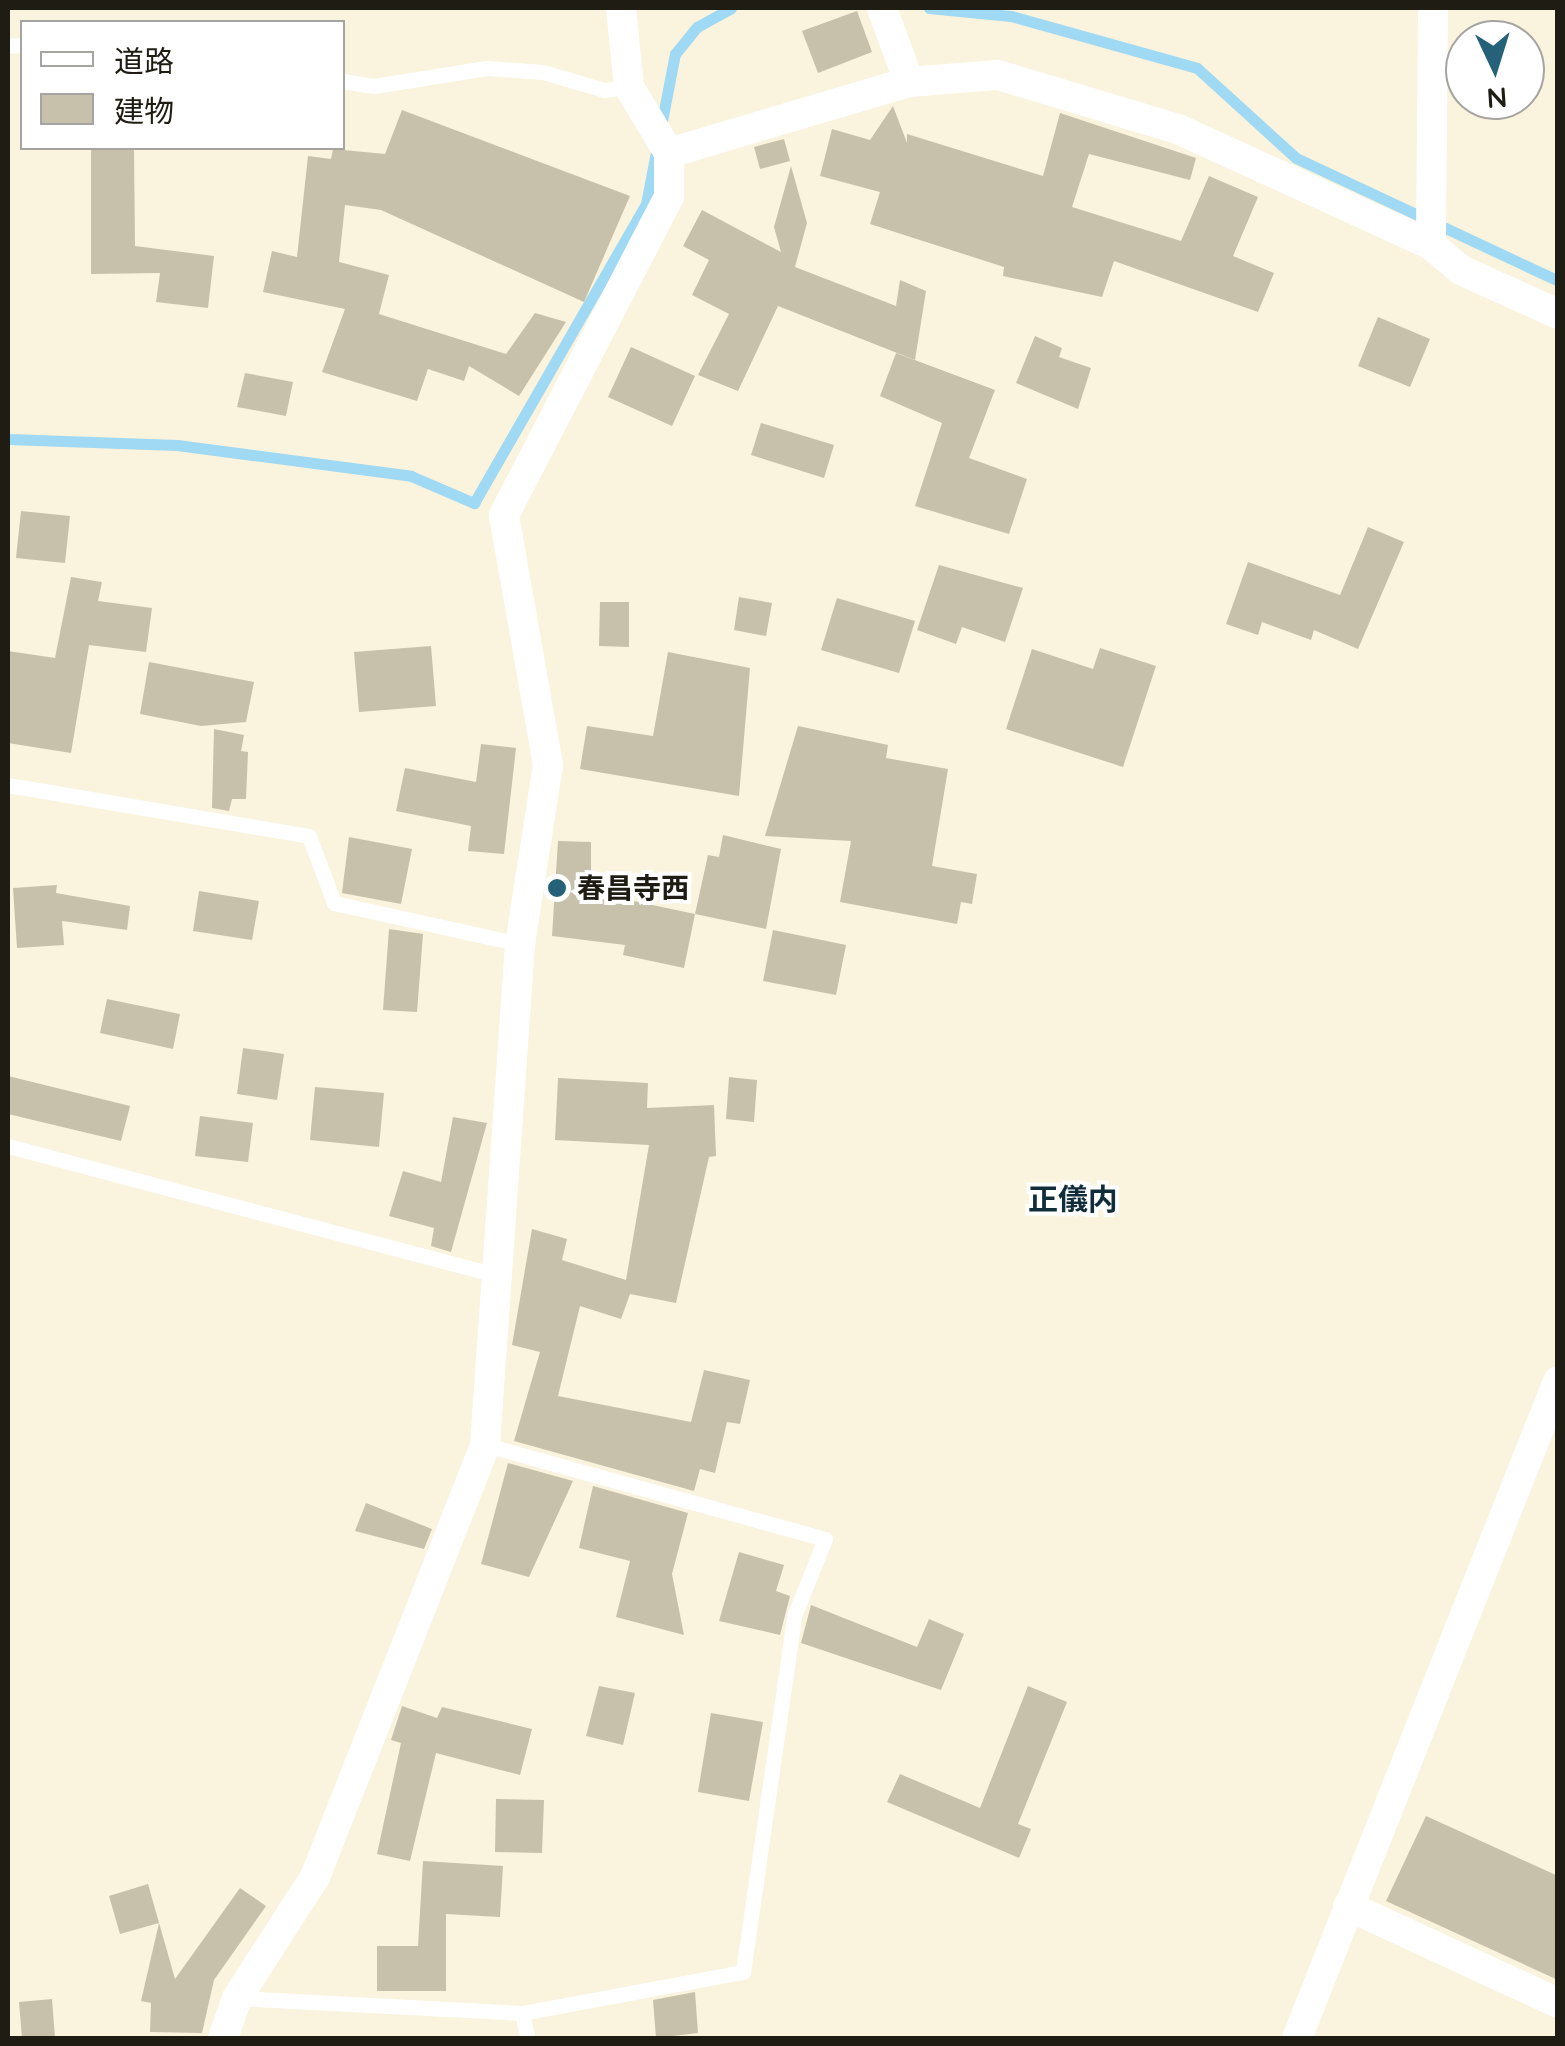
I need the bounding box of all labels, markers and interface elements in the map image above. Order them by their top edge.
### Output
legend [20,20,345,150]
north arrow [1445,20,1545,120]
text: 道路 [114,42,174,80]
text: N [1485,80,1508,117]
text: 建物 [114,92,174,130]
place label: 春昌寺西 [577,871,689,905]
marker: 春昌寺西 [546,877,568,899]
district label: 正儀内 [1028,1181,1118,1217]

